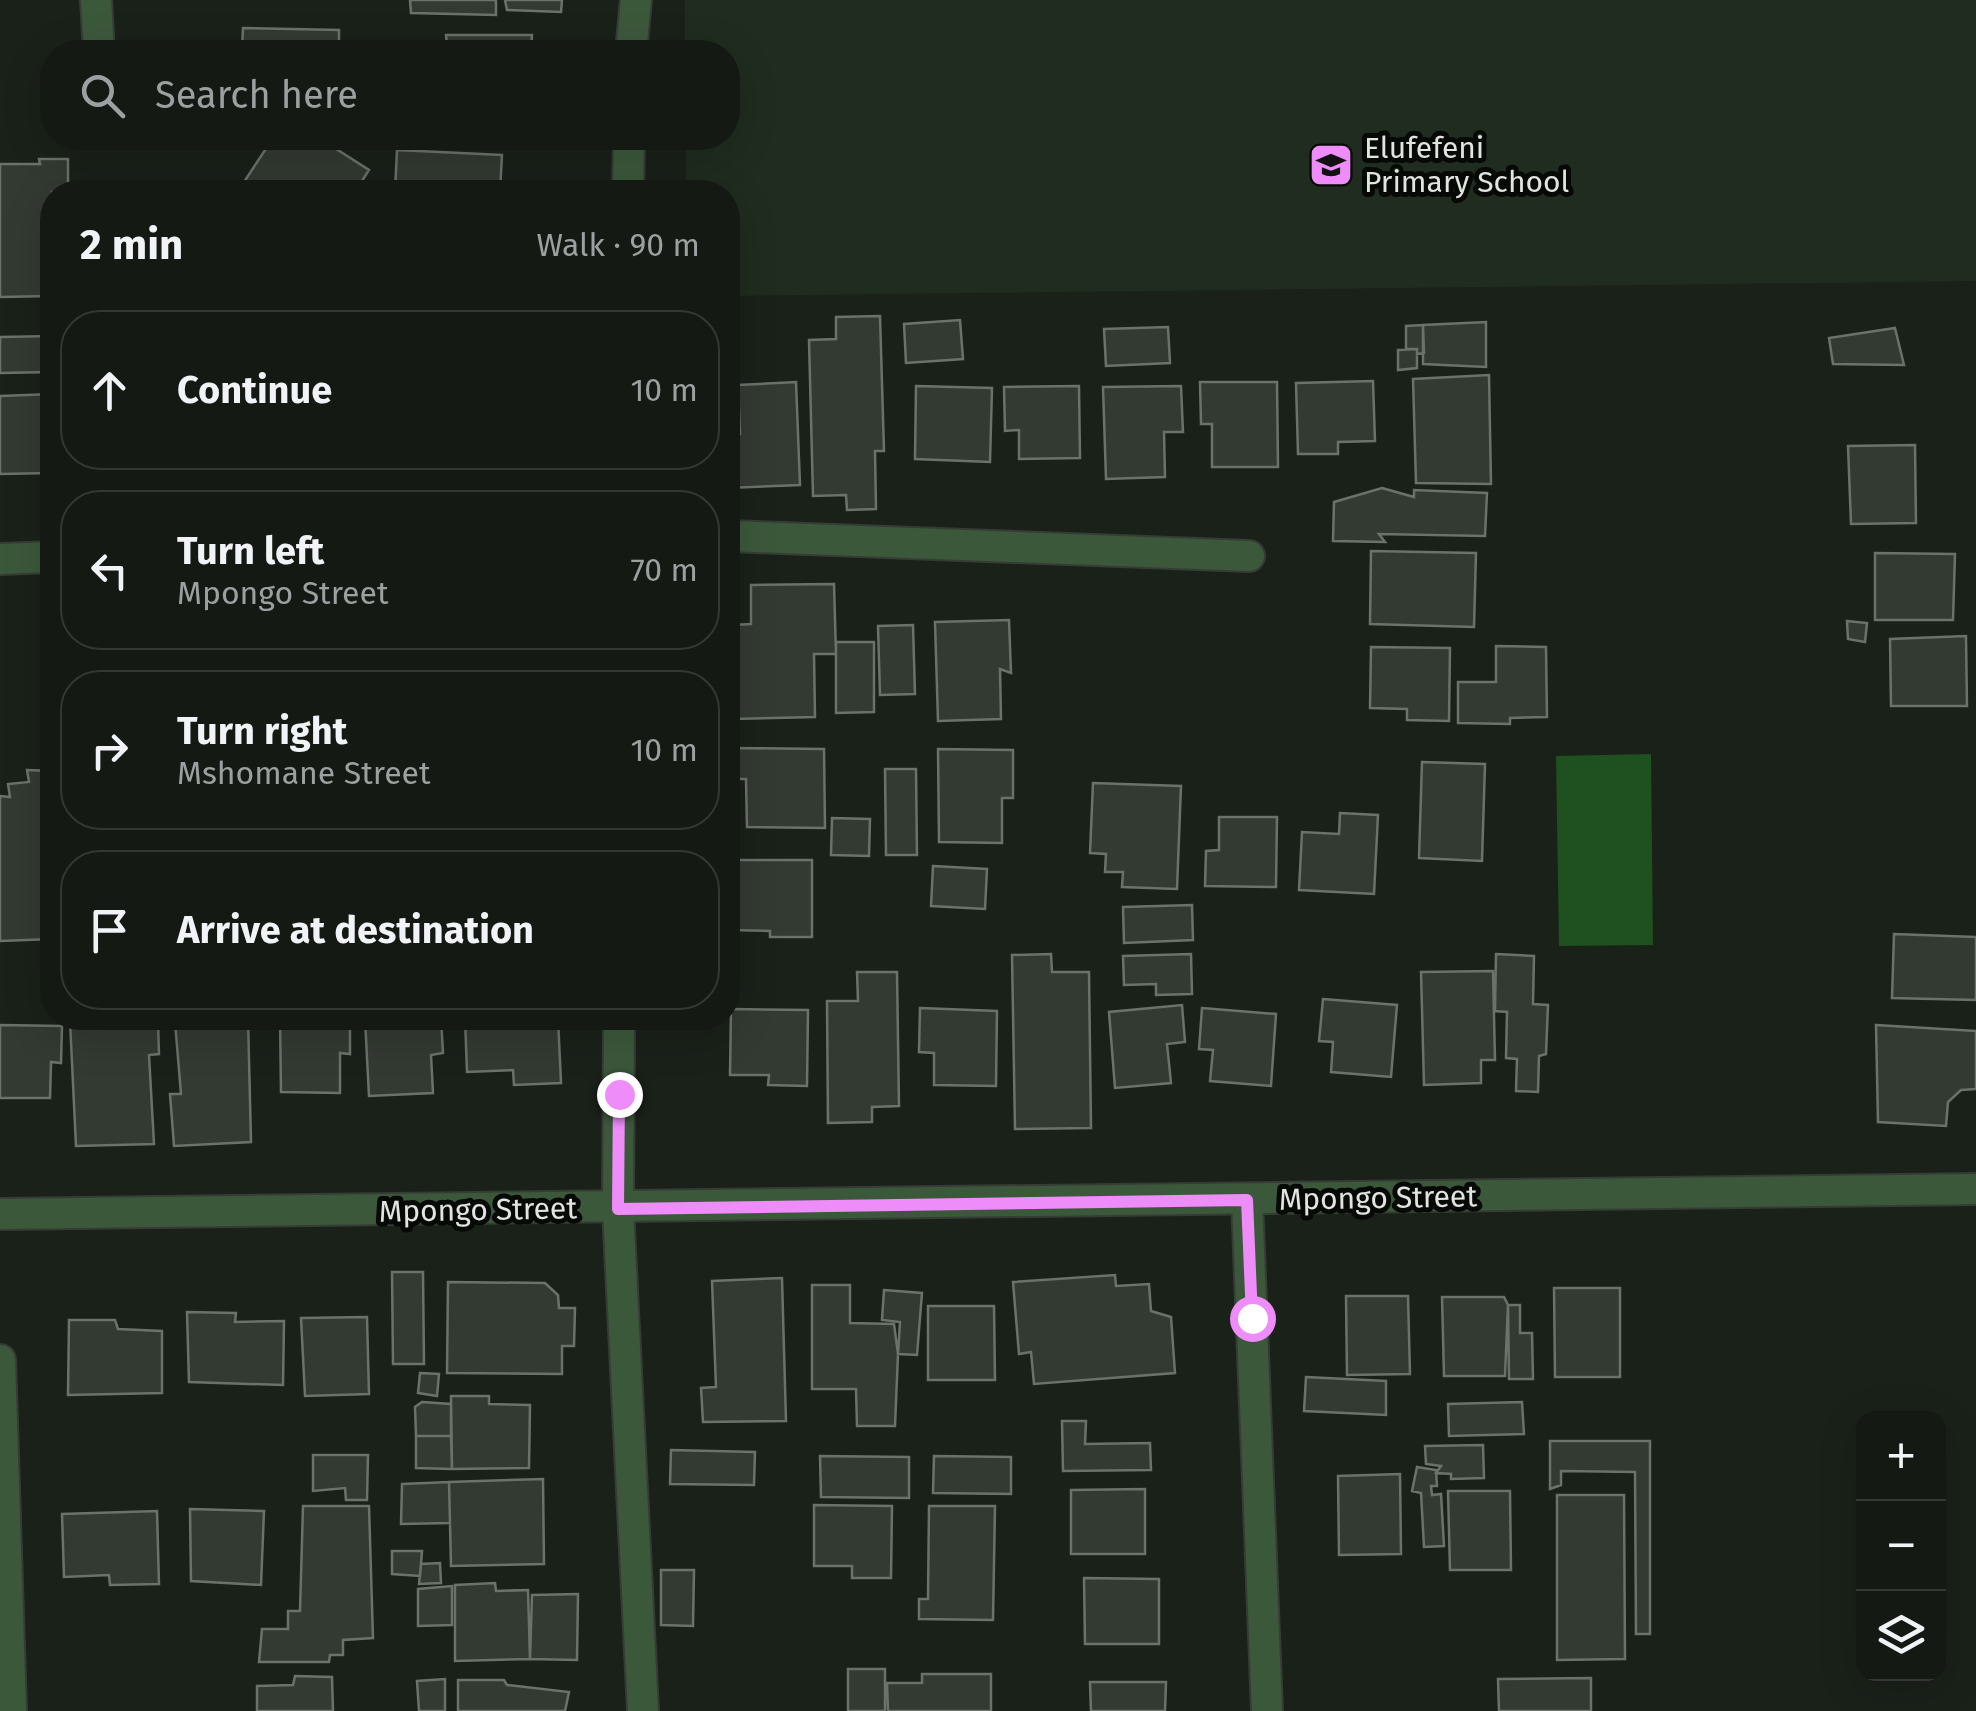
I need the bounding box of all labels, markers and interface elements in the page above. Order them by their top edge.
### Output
search box [40,40,740,150]
icon: search [75,68,130,123]
text: Search here [155,72,358,118]
place label: Elufefeni Primary School [1364,130,1569,200]
school or university icon: Elufefeni Primary School [1308,142,1354,188]
text: 2 min [80,220,183,270]
text: Walk · 90 m [536,226,700,264]
icon: ahead [82,363,137,418]
text: Continue [177,367,332,413]
text: 10 m [630,371,698,409]
text: Turn left [177,528,324,574]
icon: left [82,543,137,598]
text: 70 m [630,551,698,589]
text: Mpongo Street [177,574,388,612]
text: Turn right [177,708,347,754]
icon: right [82,723,137,778]
text: 10 m [630,731,698,769]
text: Mshomane Street [177,754,431,792]
icon: arrive [82,903,137,958]
text: Arrive at destination [177,907,534,953]
route end [597,1072,643,1118]
street label: Mpongo Street [1279,1178,1478,1218]
street label: Mpongo Street [379,1190,578,1230]
route start [1230,1296,1276,1342]
map controls [1856,1411,1946,1681]
button: + [1856,1411,1946,1501]
button: − [1856,1501,1946,1591]
button: layers [1856,1591,1946,1681]

